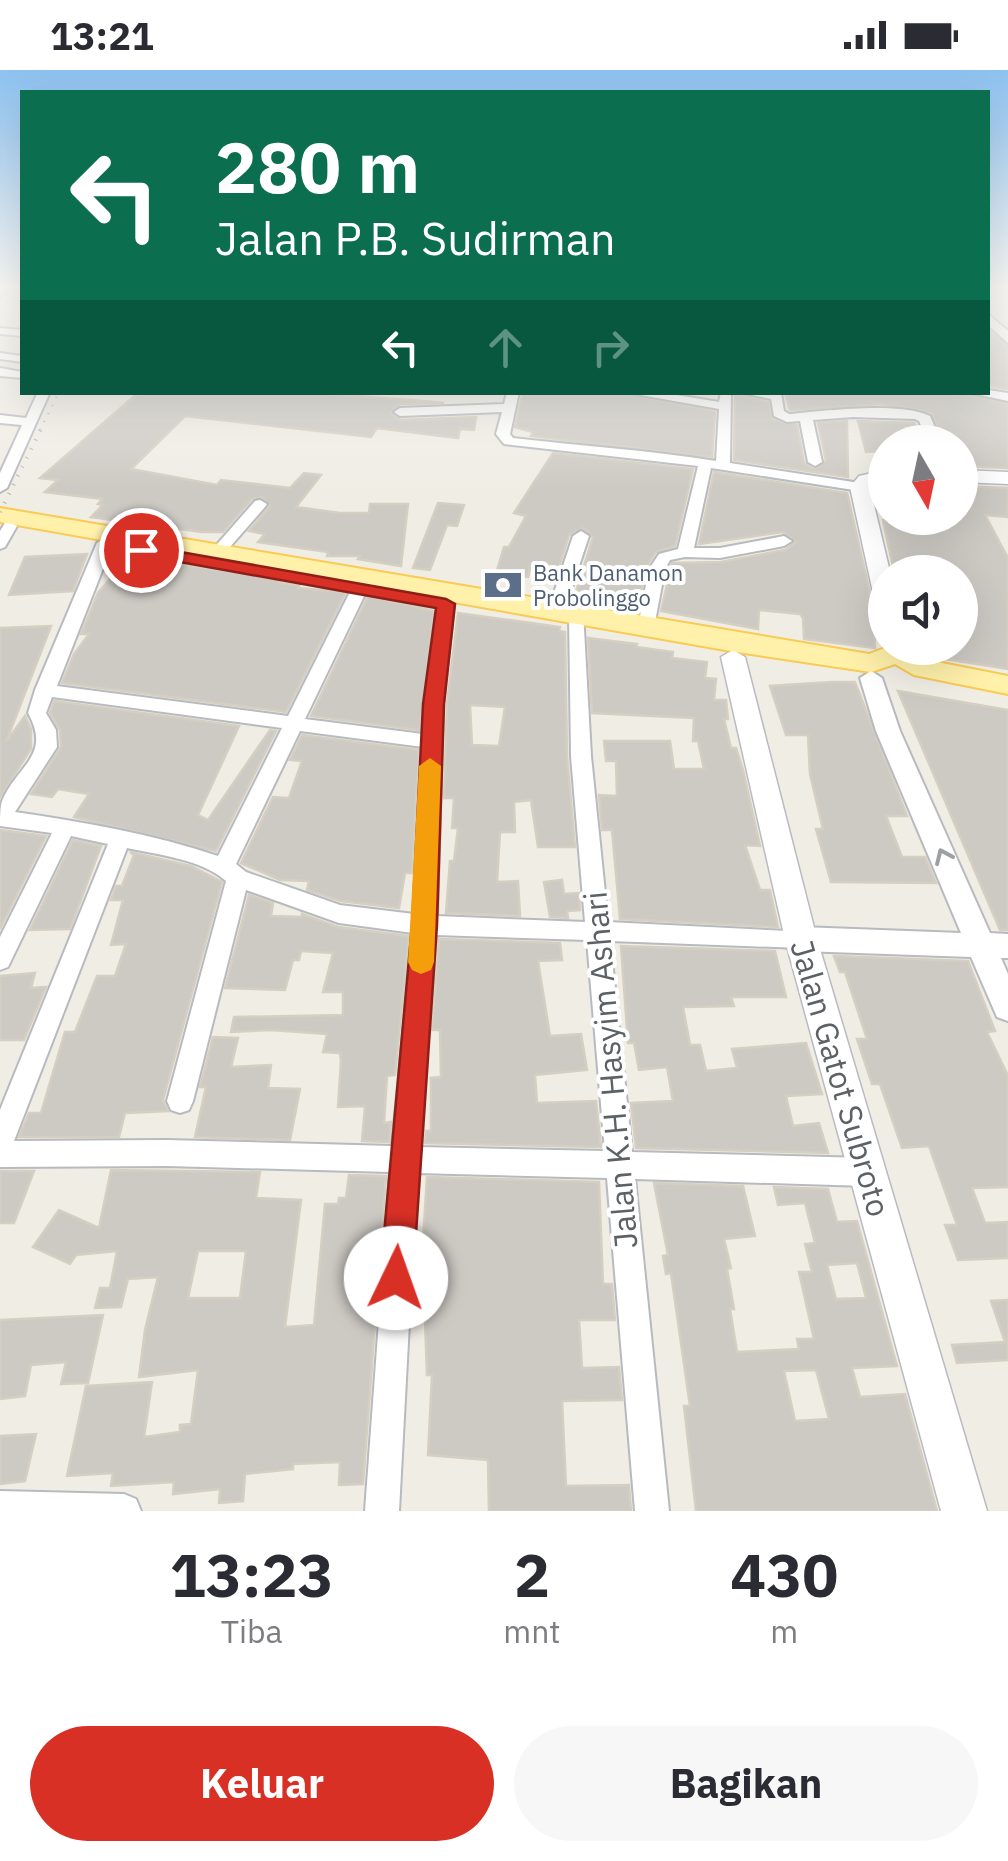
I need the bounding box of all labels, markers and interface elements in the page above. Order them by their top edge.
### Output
text: 13:21 [50,11,154,60]
text: 280 m [215,121,420,212]
icon: left [50,130,180,260]
text: Jalan P.B. Sudirman [215,209,615,267]
icon: left [373,320,428,375]
icon: ahead [478,320,533,375]
icon: right [583,320,638,375]
north arrow [868,425,978,535]
map controls [868,425,978,665]
pin [99,508,184,593]
icon: arrive [114,523,169,578]
button: sound [868,555,978,665]
place label: Bank Danamon Probolinggo [533,558,683,612]
bank icon: Bank Danamon Probolinggo [482,564,524,606]
one-way arrow [935,848,955,866]
street label: Jalan K.H. Hasyim Ashari [573,890,647,1250]
street label: Jalan Gatot Subroto [781,935,901,1221]
position arrow [344,1226,448,1330]
text: 13:23 [170,1535,334,1614]
text: 2 [514,1535,550,1614]
text: 430 [730,1535,838,1614]
text: Tiba [221,1610,283,1652]
text: mnt [503,1610,561,1652]
text: m [770,1610,798,1652]
button: Keluar [30,1726,494,1841]
button: Bagikan [514,1726,978,1841]

